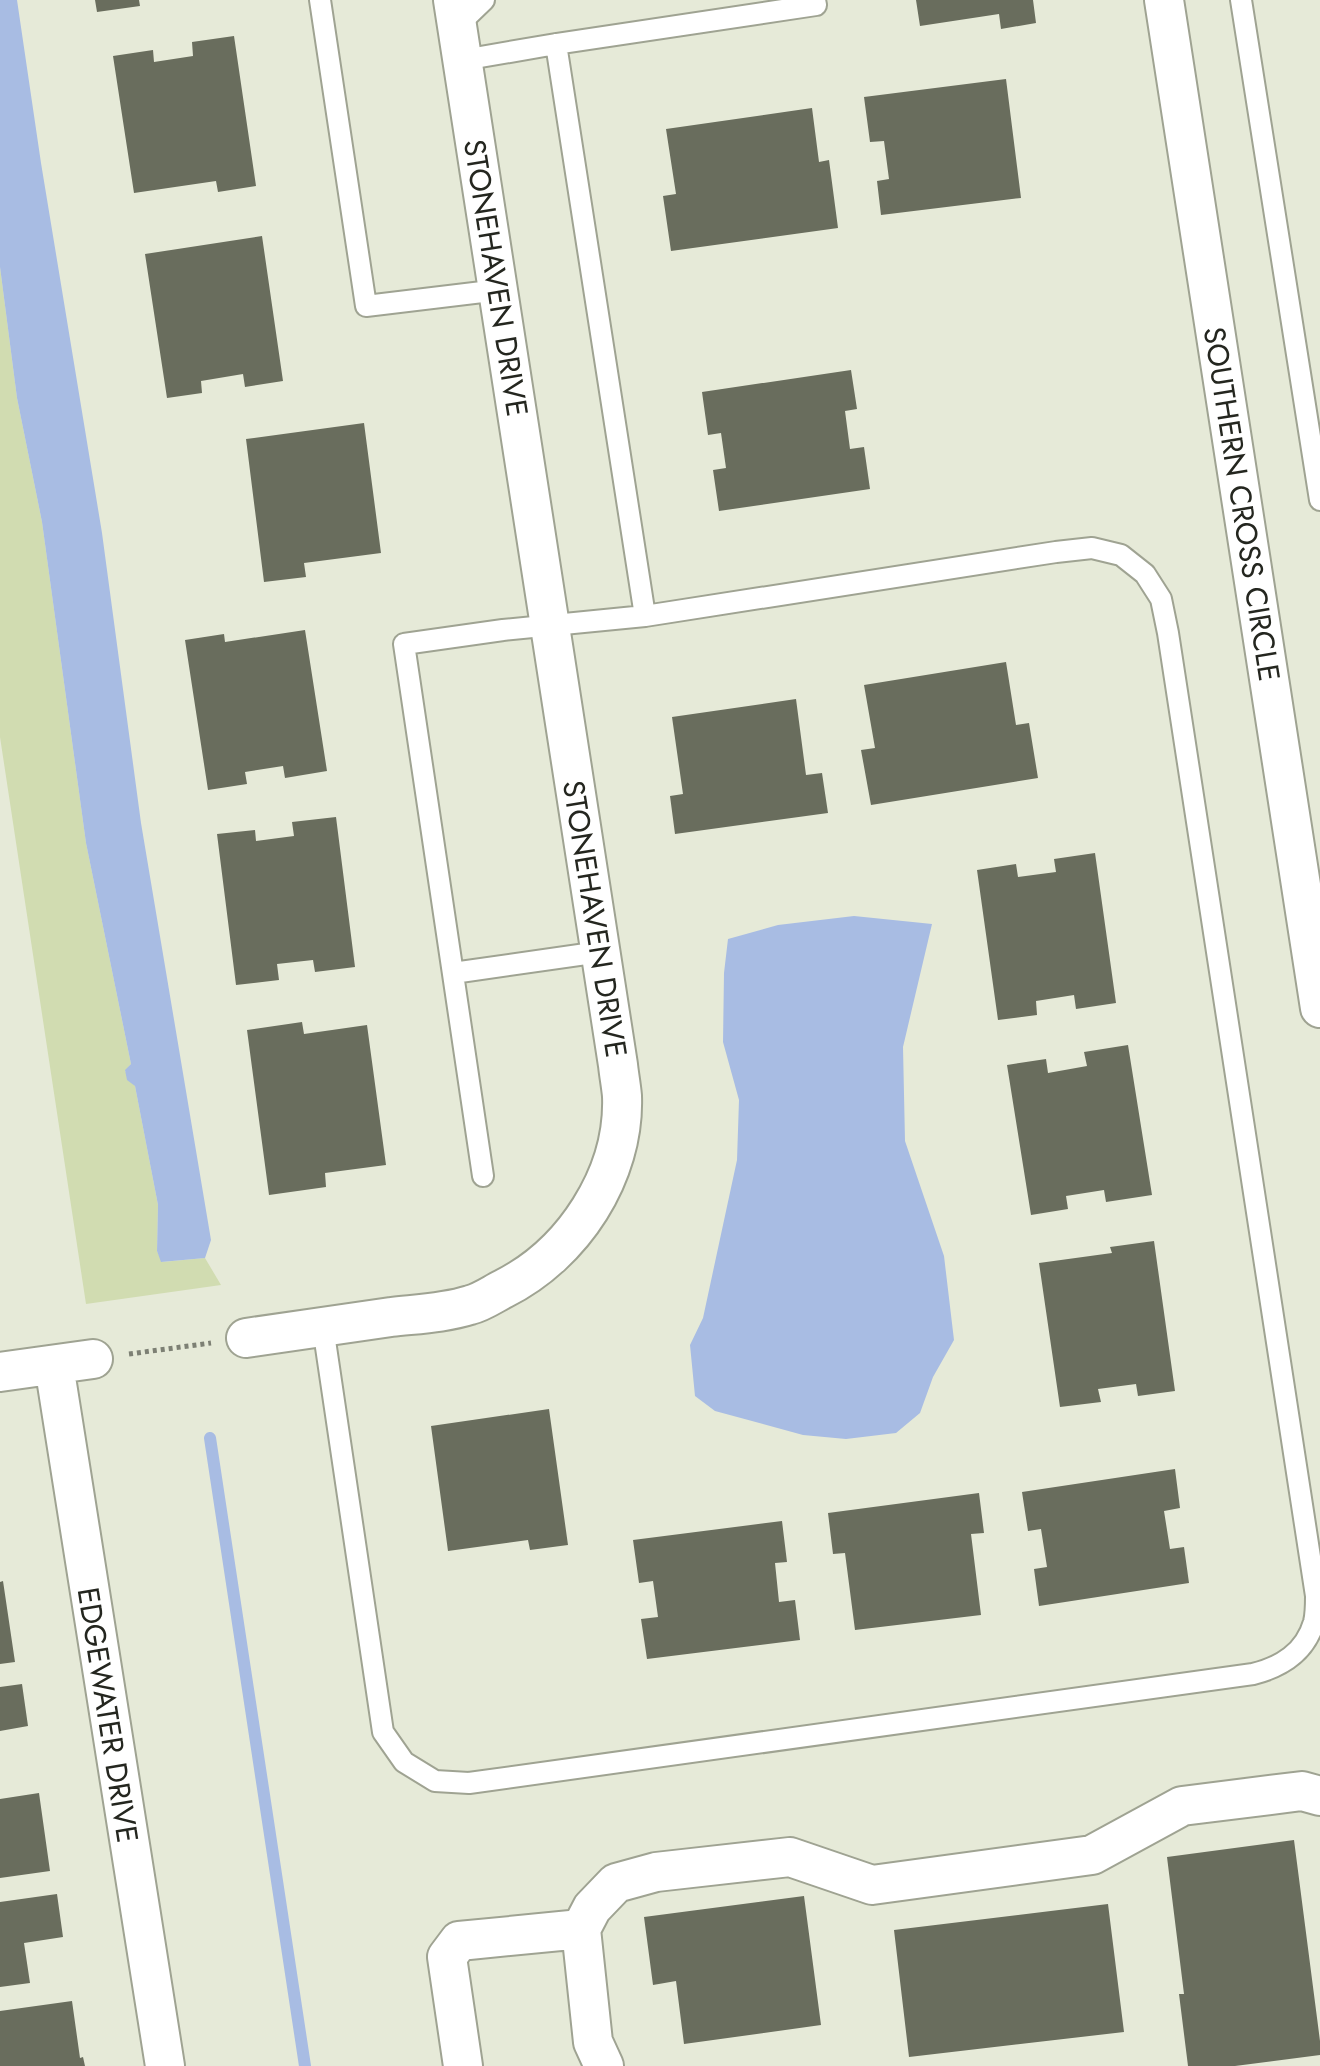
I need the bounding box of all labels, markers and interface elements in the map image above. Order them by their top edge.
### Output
street label: STONEHAVEN DRIVE [453,136,539,420]
street label: SOUTHERN CROSS CIRCLE [1193,324,1291,684]
street label: STONEHAVEN DRIVE [552,777,638,1061]
street label: EDGEWATER DRIVE [67,1584,149,1846]

